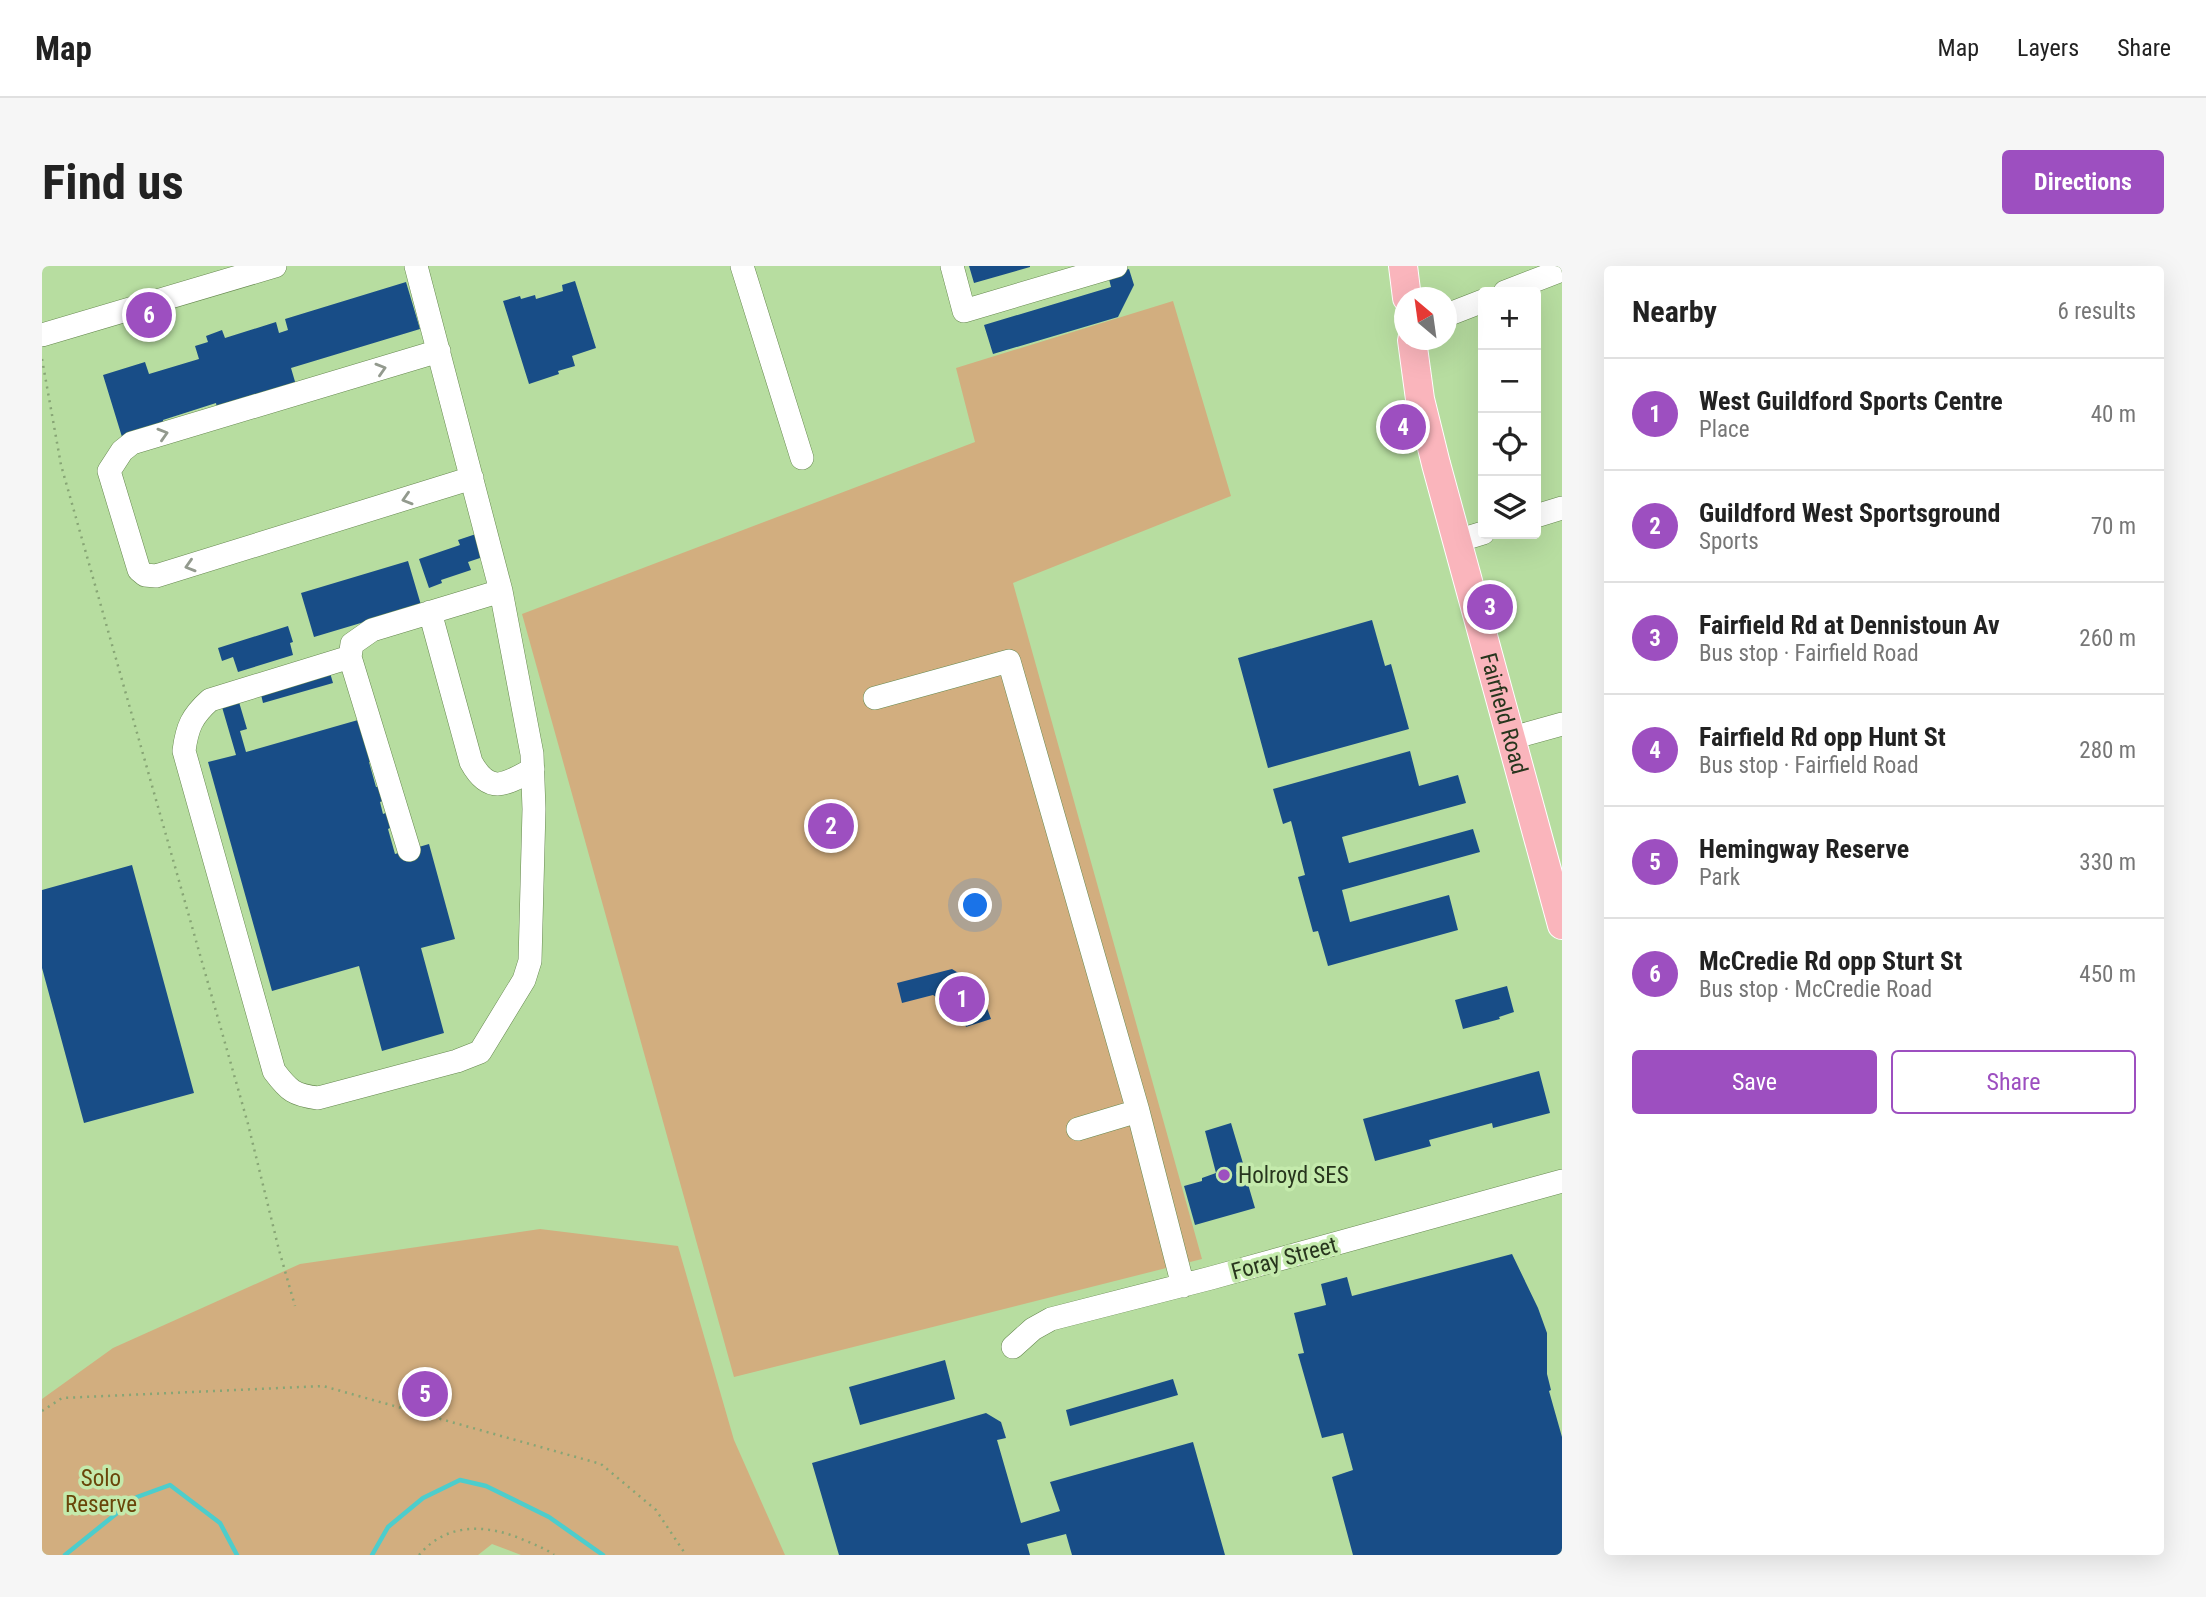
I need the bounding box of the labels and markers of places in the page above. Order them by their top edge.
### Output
pin: 6 [126,289,172,341]
pin: 4 [1380,401,1426,453]
pin: 3 [1467,581,1513,633]
pin: 2 [808,800,854,852]
pin: 1 [939,973,985,1025]
place label: Holroyd SES [1238,1162,1349,1189]
marker: Holroyd SES [1216,1167,1232,1183]
pin: 5 [402,1368,448,1420]

